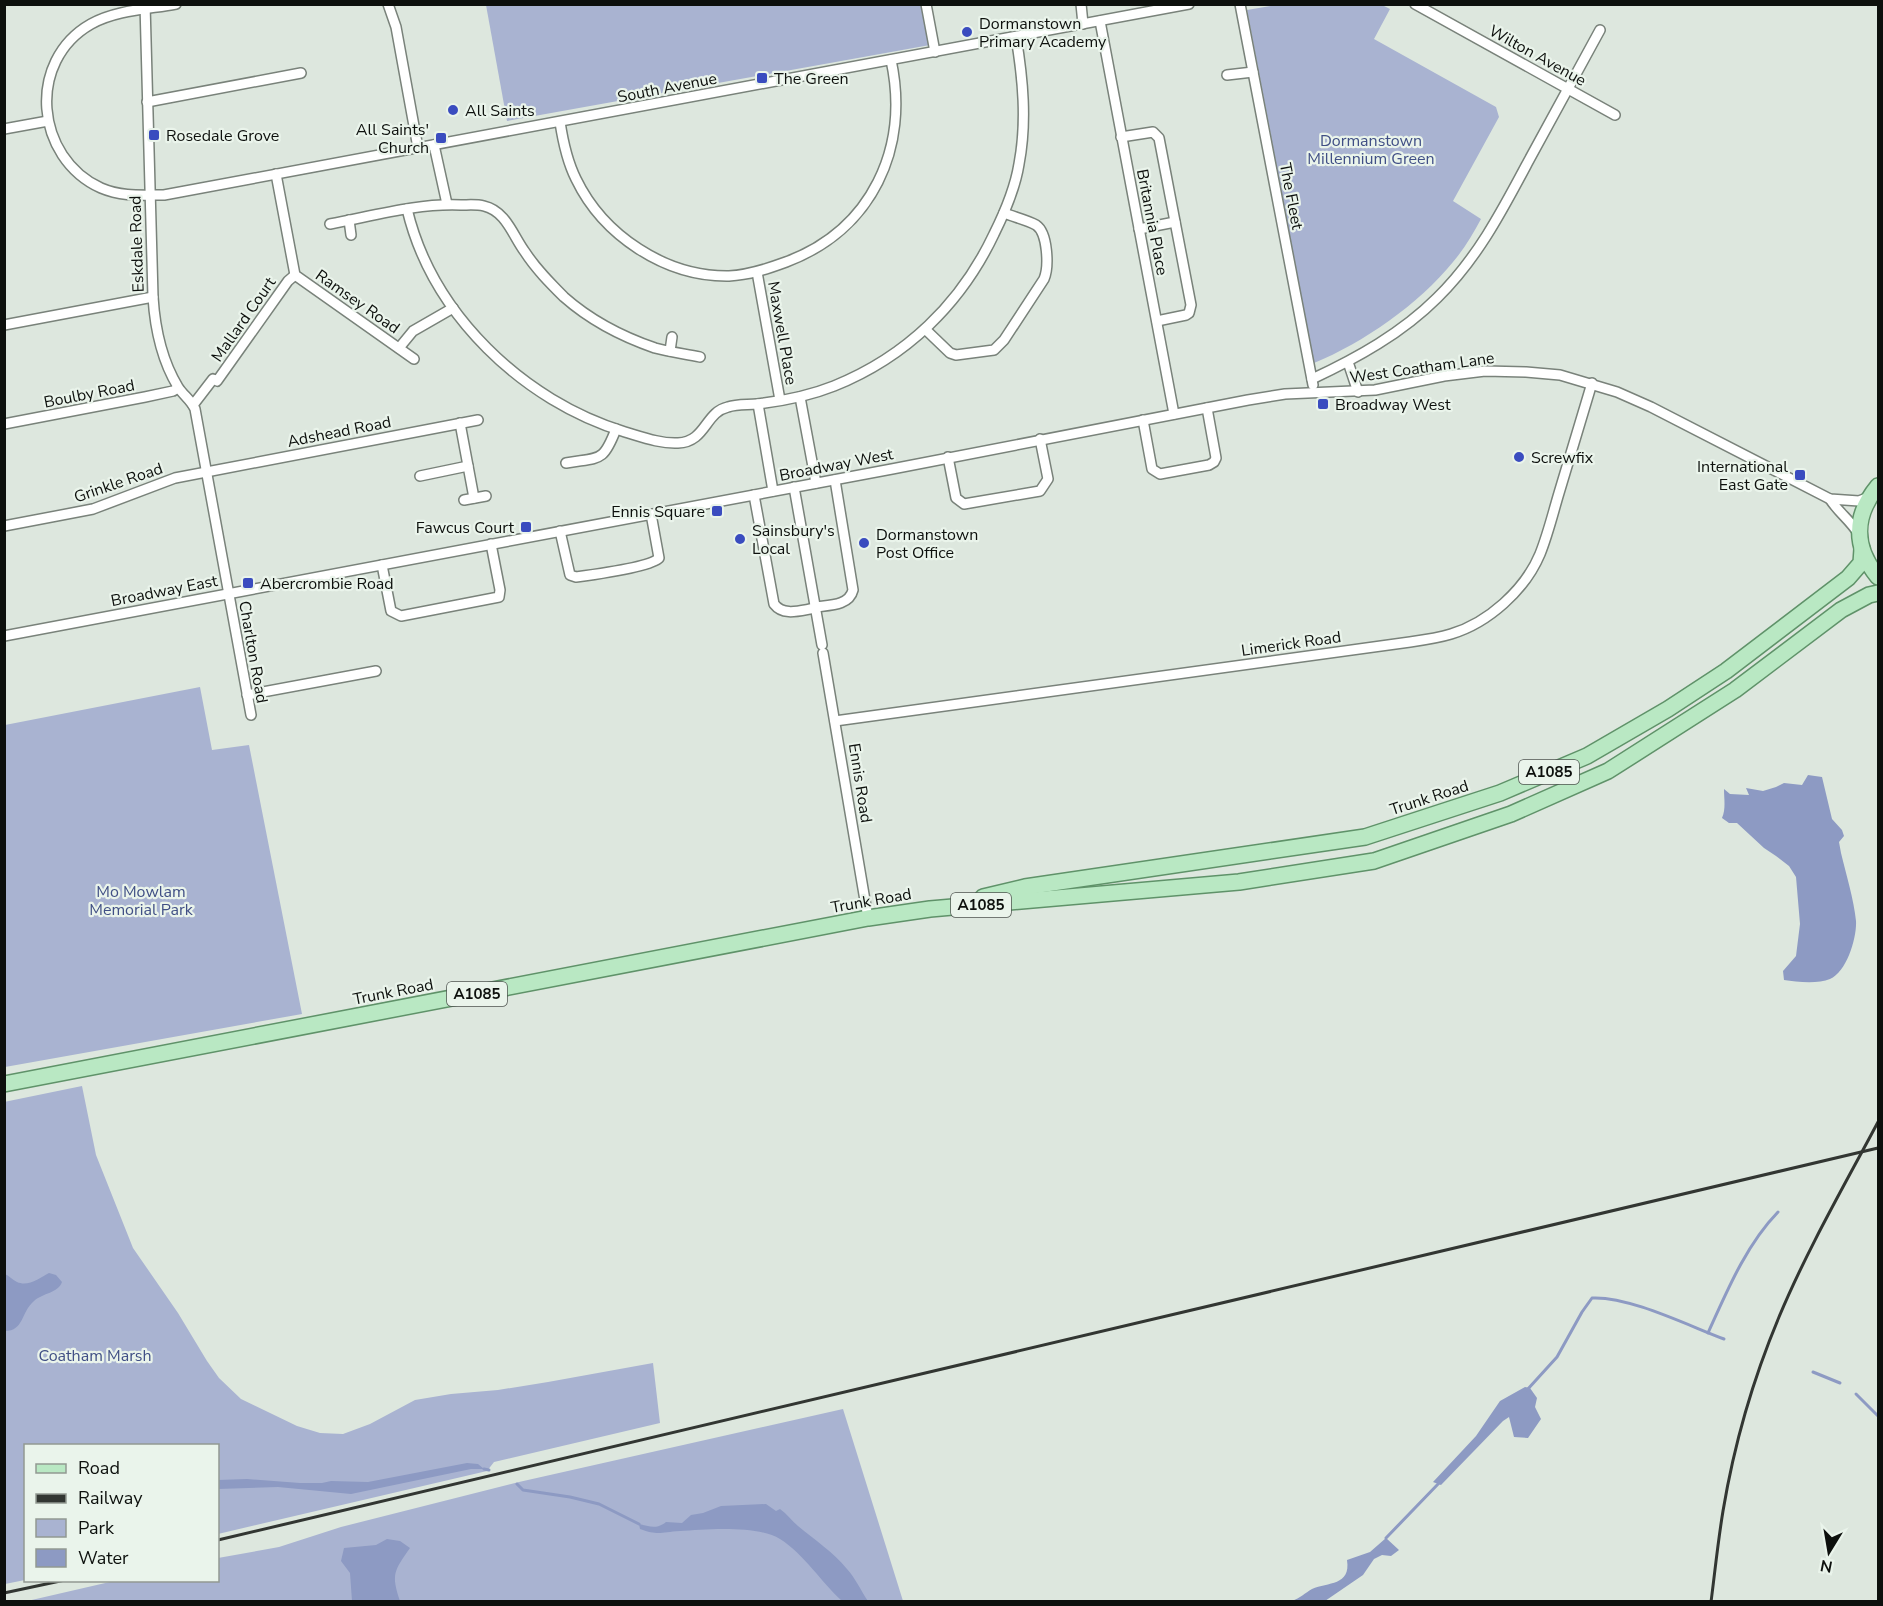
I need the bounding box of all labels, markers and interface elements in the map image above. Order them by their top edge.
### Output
place label: Dormanstown Primary Academy [979,13,1107,53]
street label: Wilton Avenue [1485,20,1590,92]
marker: Dormanstown Primary Academy [960,25,974,39]
street label: South Avenue [616,68,719,108]
place label: The Green [774,68,849,90]
marker: The Green [755,71,769,85]
place label: All Saints [465,100,535,122]
marker: All Saints [446,103,460,117]
place label: All Saints' Church [356,119,429,159]
place label: Rosedale Grove [166,125,279,147]
marker: Rosedale Grove [147,128,161,142]
park label: Dormanstown Millennium Green [1307,130,1435,170]
marker: All Saints' Church [434,131,448,145]
street label: The Fleet [1274,161,1308,232]
street label: Britannia Place [1131,167,1173,277]
street label: Eskdale Road [124,195,150,293]
street label: Ramsey Road [311,265,404,339]
street label: Mallard Court [206,272,281,366]
street label: Maxwell Place [762,280,802,387]
street label: West Coatham Lane [1348,347,1496,389]
street label: Boulby Road [42,374,137,414]
place label: Broadway West [1335,394,1451,416]
marker: Broadway West [1316,397,1330,411]
street label: Adshead Road [285,411,393,453]
street label: Broadway West [777,443,895,487]
place label: Screwfix [1531,447,1594,469]
marker: Screwfix [1512,450,1526,464]
place label: International East Gate [1697,456,1788,496]
street label: Grinkle Road [71,457,166,508]
marker: International East Gate [1793,468,1807,482]
place label: Ennis Square [611,501,705,523]
marker: Ennis Square [710,504,724,518]
place label: Fawcus Court [416,517,514,539]
marker: Fawcus Court [519,520,533,534]
place label: Sainsbury's Local [752,520,835,560]
place label: Dormanstown Post Office [876,524,978,564]
marker: Sainsbury's Local [733,532,747,546]
marker: Dormanstown Post Office [857,536,871,550]
street label: Broadway East [109,570,220,612]
place label: Abercrombie Road [260,573,394,595]
marker: Abercrombie Road [241,576,255,590]
street label: Charlton Road [233,599,273,705]
street label: Limerick Road [1240,626,1343,662]
street label: Ennis Road [843,742,877,825]
road number: A1085 [1519,760,1579,784]
street label: Trunk Road [1387,775,1471,821]
park label: Mo Mowlam Memorial Park [89,881,194,921]
street label: Trunk Road [829,883,913,919]
road number: A1085 [951,893,1011,917]
street label: Trunk Road [351,973,435,1011]
road number: A1085 [447,982,507,1006]
park label: Coatham Marsh [38,1345,152,1367]
legend [24,1444,219,1582]
text: Road [78,1456,120,1480]
text: Railway [78,1486,143,1510]
text: Park [78,1516,115,1540]
north arrow [1799,1522,1859,1582]
text: Water [78,1546,129,1570]
text: N [1818,1554,1834,1578]

